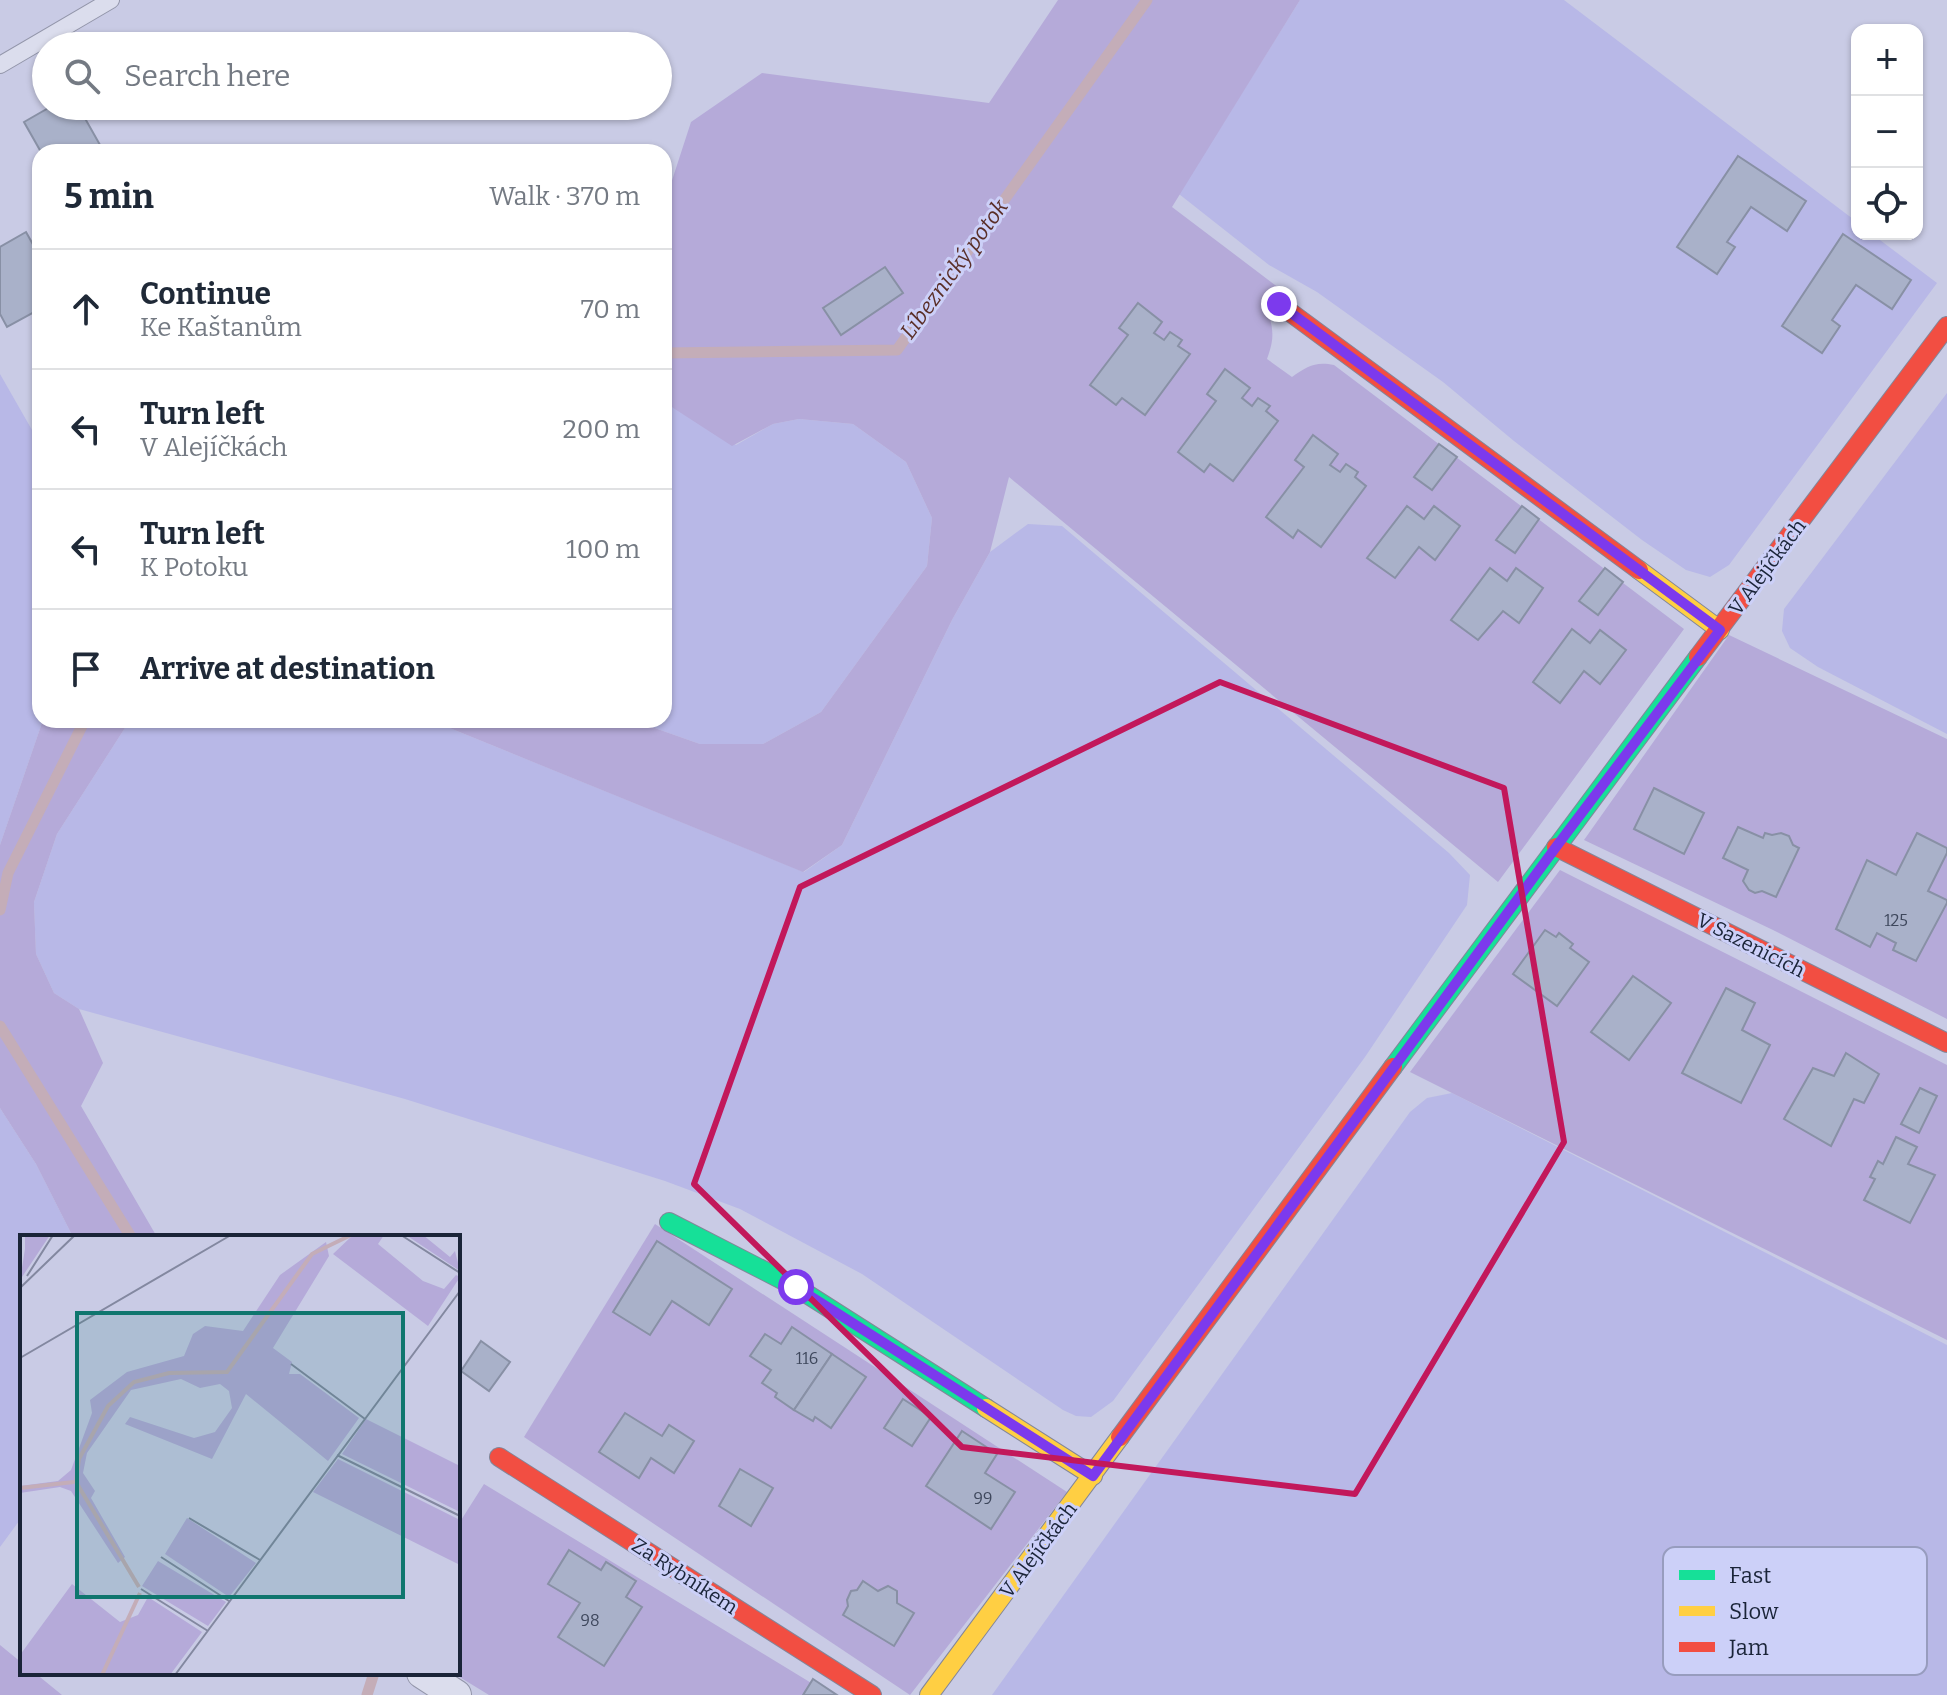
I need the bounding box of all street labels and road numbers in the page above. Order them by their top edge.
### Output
street label: V Alejíčkách [1723,514,1812,620]
street label: V Sazenicích [1693,908,1809,983]
street label: V Alejíčkách [994,1497,1083,1603]
street label: Za Rybníkem [628,1533,742,1619]

